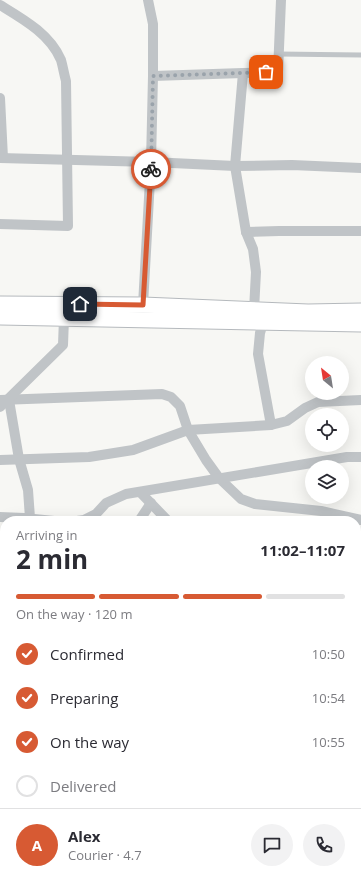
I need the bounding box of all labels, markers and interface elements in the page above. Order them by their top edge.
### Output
pin [249,55,283,89]
icon: bag [255,61,277,83]
courier [131,149,171,189]
icon: bike [140,158,162,180]
pin [63,287,97,321]
icon: home [69,293,91,315]
north arrow [305,356,349,400]
map controls [305,356,349,504]
button: locate [305,408,349,452]
button: layers [305,460,349,504]
text: Arriving in [16,526,78,544]
text: 11:02–11:07 [260,540,345,560]
text: 2 min [16,541,88,577]
text: On the way · 120 m [16,605,132,623]
icon: check [16,643,38,665]
text: Confirmed [50,644,124,664]
text: 10:50 [312,645,345,663]
icon: check [16,687,38,709]
text: Preparing [50,688,118,708]
text: 10:54 [312,689,345,707]
icon: check [16,731,38,753]
text: On the way [50,732,129,752]
text: 10:55 [312,733,345,751]
text: Delivered [50,776,117,796]
button: chat [251,824,293,866]
button: phone [303,824,345,866]
text: Alex [68,826,100,846]
text: A [32,835,42,855]
text: Courier · 4.7 [68,846,142,864]

